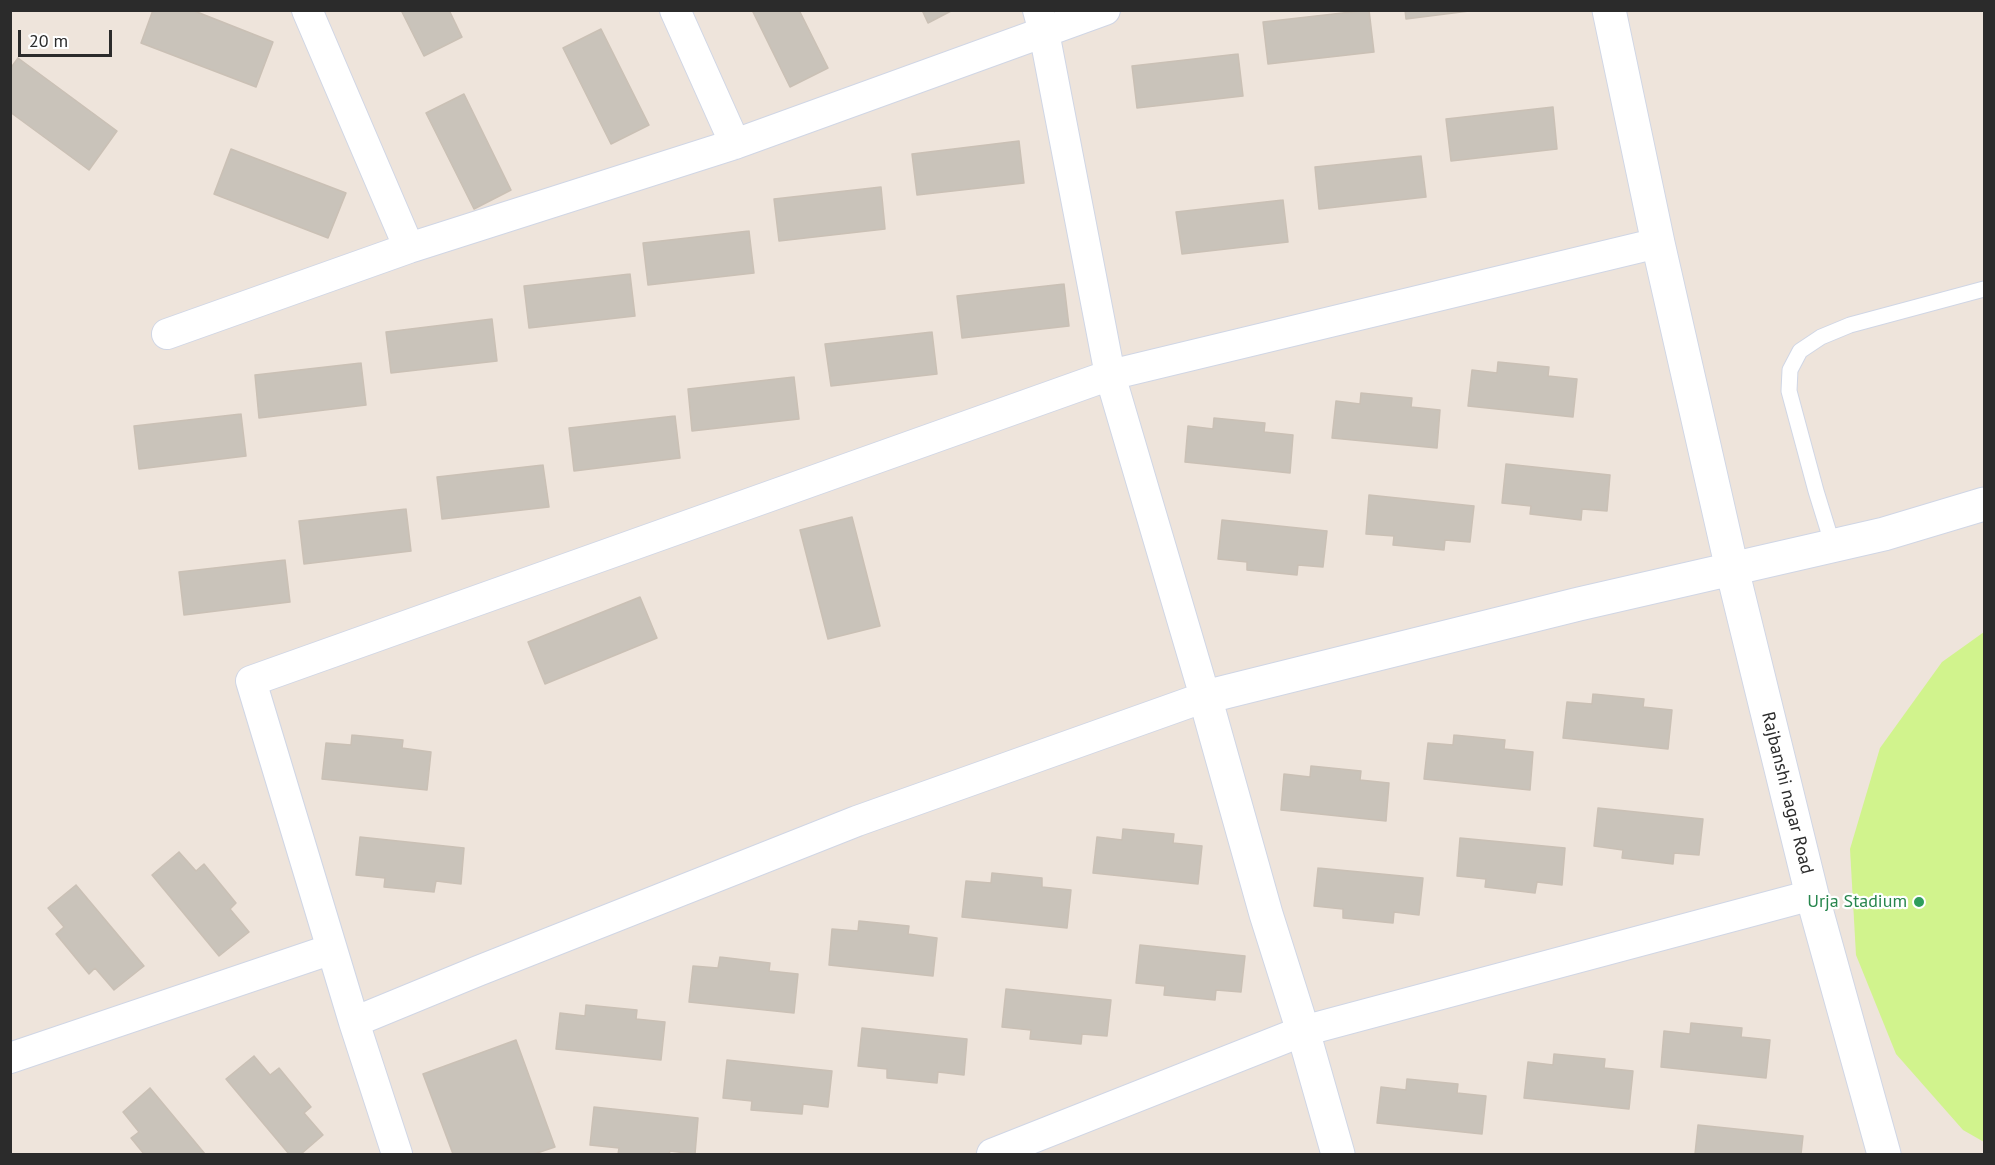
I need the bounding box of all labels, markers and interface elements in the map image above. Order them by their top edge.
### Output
scale bar [21,18,116,56]
text: 20 m [29,29,68,52]
street label: Rajbanshi nagar Road [1756,710,1818,876]
place label: Urja Stadium [1807,891,1907,913]
marker: Urja Stadium [1912,895,1926,909]

